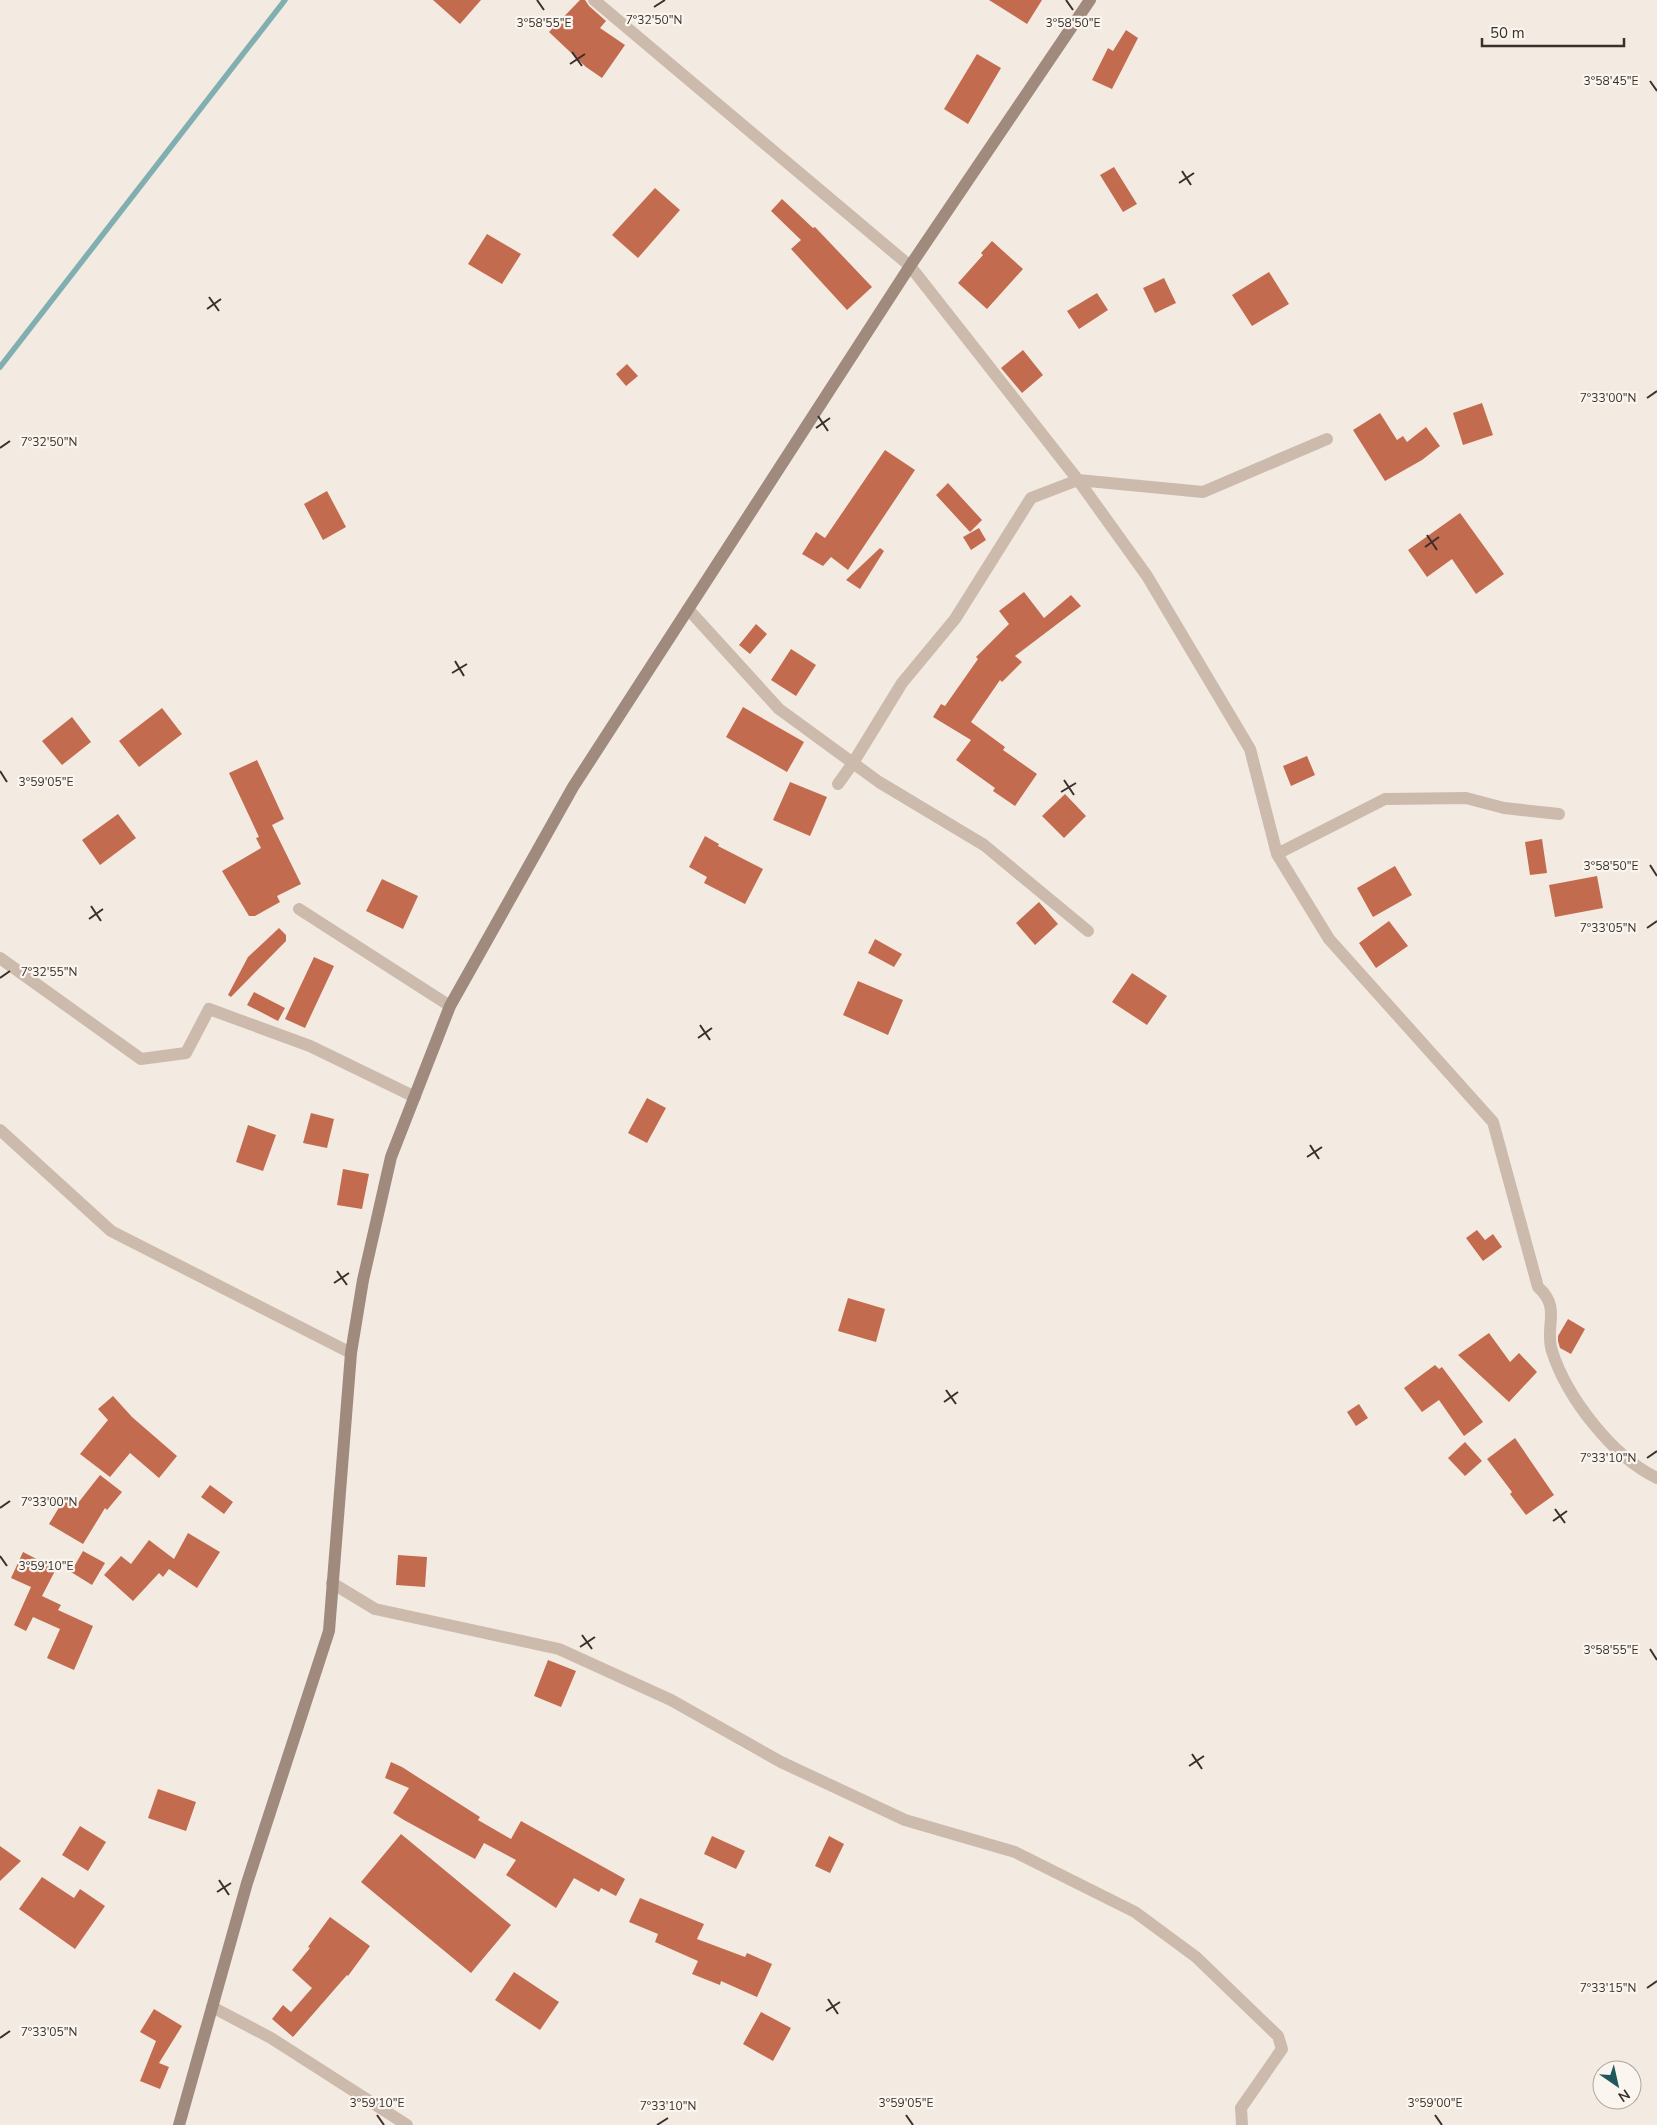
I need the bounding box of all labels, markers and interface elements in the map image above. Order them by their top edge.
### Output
text: 7°32'50"N [626,12,682,28]
text: 3°58'55"E [517,15,571,31]
text: 3°58'50"E [1046,15,1100,31]
scale bar [1482,15,1624,47]
text: 50 m [1490,23,1525,43]
text: 3°58'45"E [1584,73,1638,89]
text: 7°33'00"N [1580,390,1636,406]
text: 7°32'50"N [21,434,77,450]
text: 3°59'05"E [19,774,73,790]
text: 3°58'50"E [1584,858,1638,874]
text: 7°33'05"N [1580,920,1636,936]
text: 7°32'55"N [21,964,77,980]
text: 7°33'10"N [1580,1450,1636,1466]
text: 7°33'00"N [21,1494,77,1510]
text: 3°59'10"E [19,1558,73,1574]
text: 3°58'55"E [1584,1642,1638,1658]
text: 7°33'15"N [1580,1980,1636,1996]
text: 7°33'05"N [21,2024,77,2040]
north arrow [1592,2060,1642,2110]
text: N [1614,2085,1634,2106]
text: 3°59'10"E [350,2095,404,2111]
text: 3°59'05"E [879,2095,933,2111]
text: 3°59'00"E [1408,2095,1462,2111]
text: 7°33'10"N [640,2098,696,2114]

